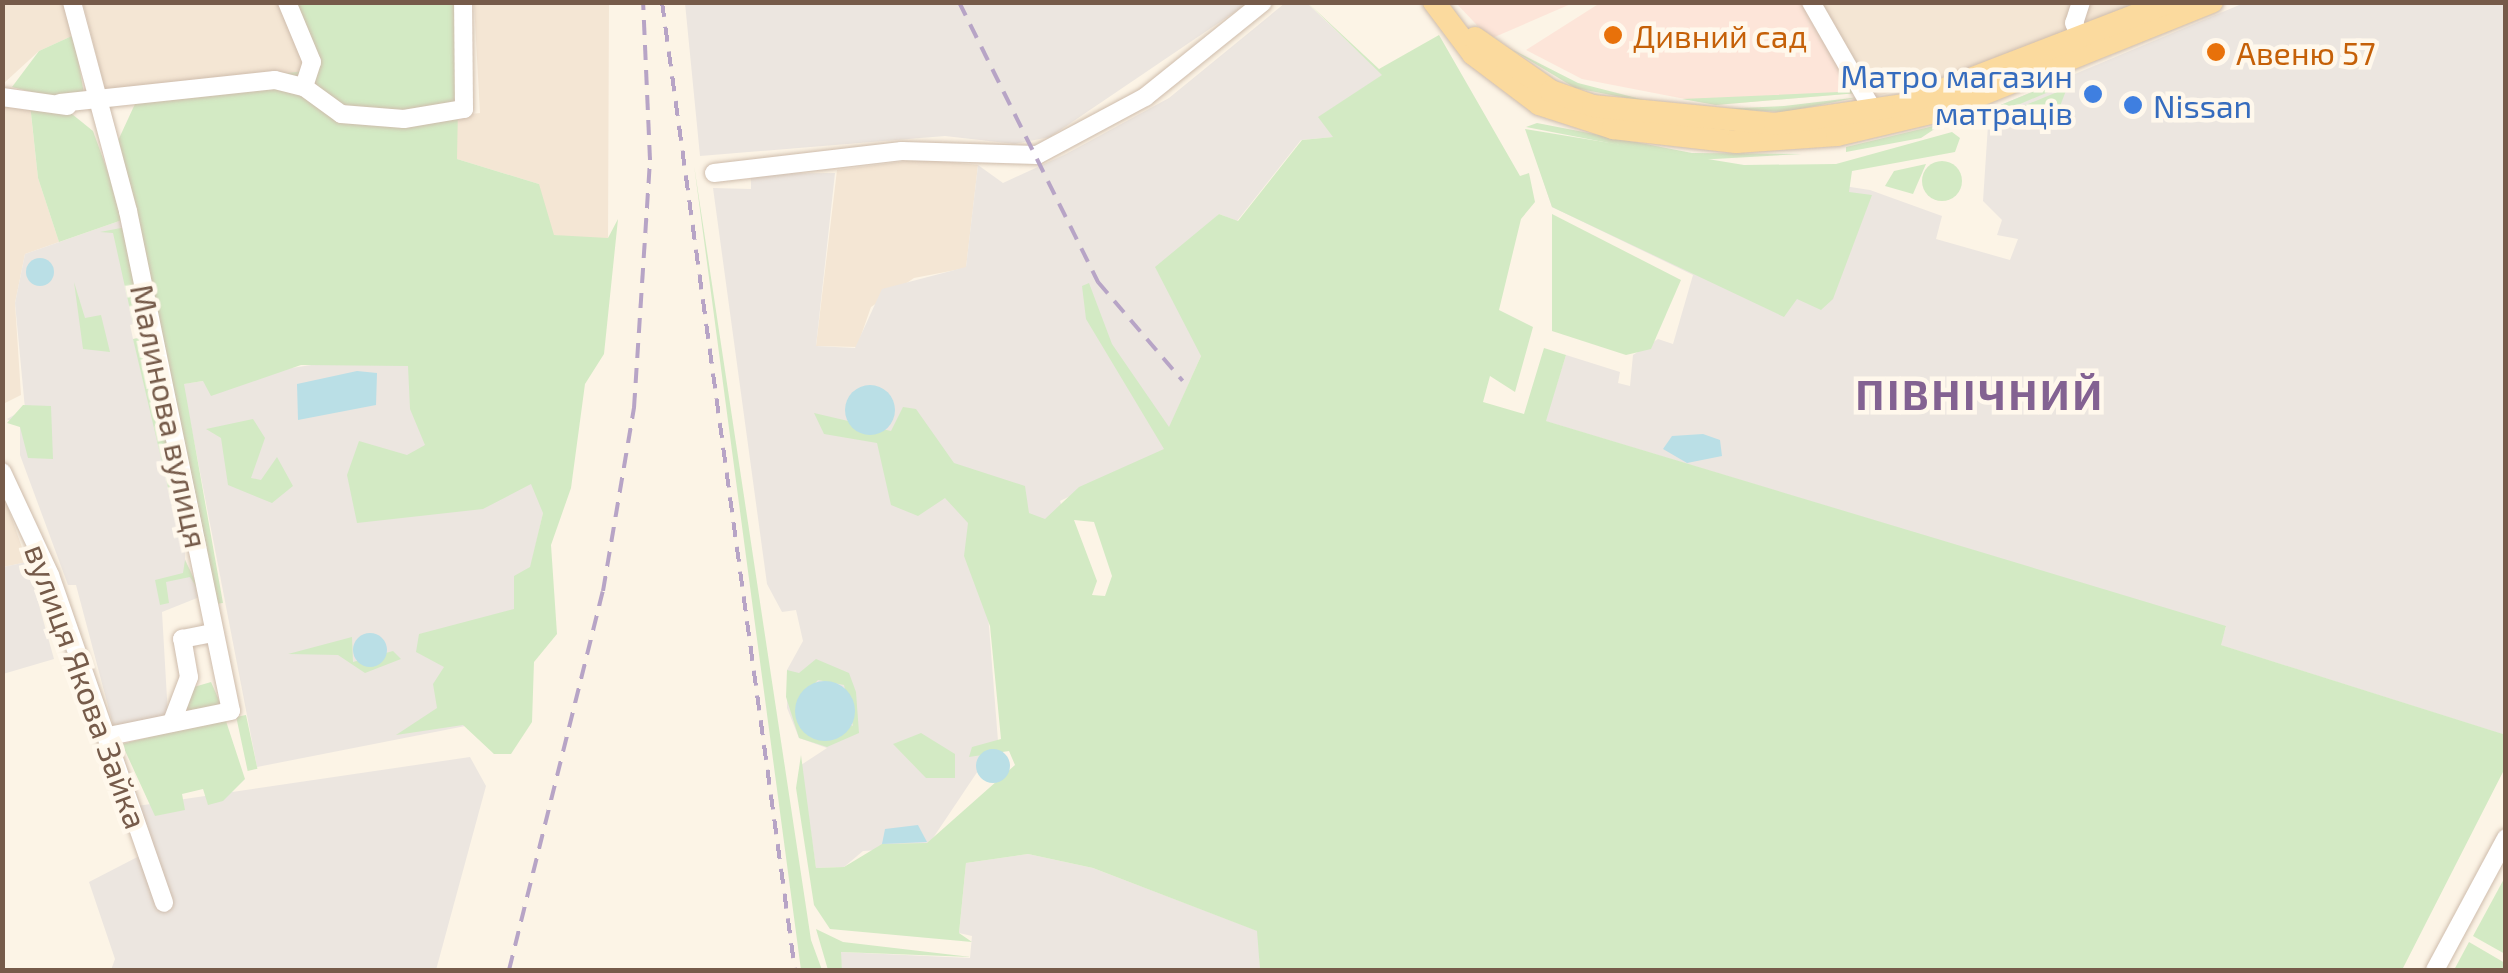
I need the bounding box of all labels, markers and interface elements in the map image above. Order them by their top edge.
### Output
place label: Дивний сад [1633,16,1807,54]
marker: Дивний сад [1602,24,1624,46]
place label: Авеню 57 [2236,33,2376,71]
marker: Авеню 57 [2205,41,2227,63]
place label: Матро магазин матраців [1840,57,2073,132]
marker: Матро магазин матраців [2082,83,2104,105]
place label: Nissan [2153,86,2252,124]
marker: Nissan [2122,94,2144,116]
street label: Малинова вулиця [123,281,217,551]
district label: ПІВНІЧНИЙ [1855,368,2105,418]
street label: вулиця Якова Зайка [18,538,156,834]

